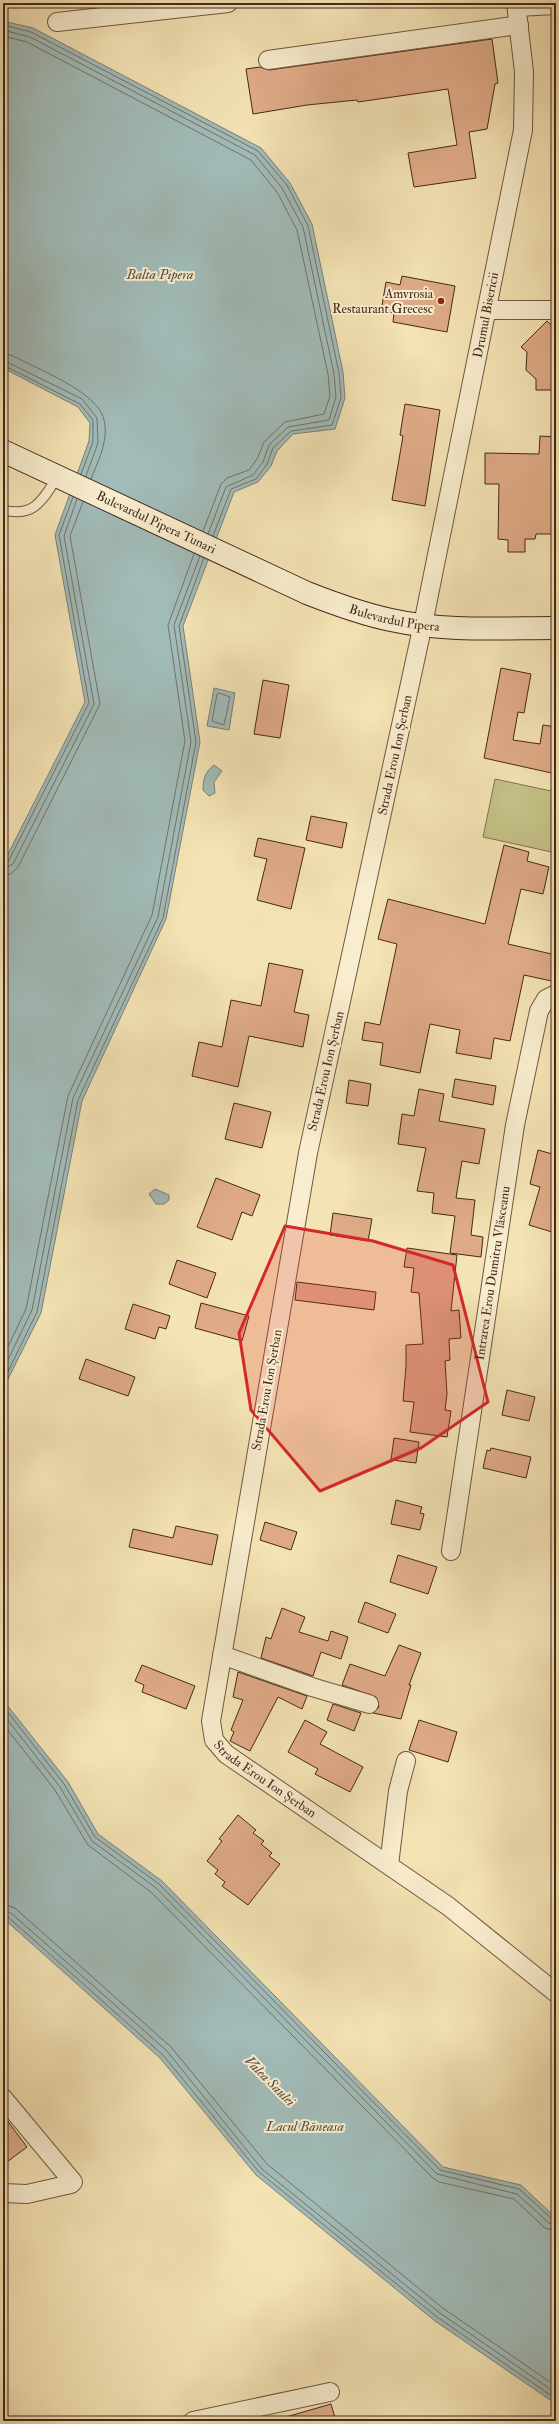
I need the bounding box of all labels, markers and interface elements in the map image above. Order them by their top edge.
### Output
water label: Balta Pipera [126,266,194,283]
street label: Drumul Bisericii [470,270,502,359]
place label: Amvrosia Restaurant Grecesc [332,286,434,317]
marker: Amvrosia Restaurant Grecesc [436,296,446,306]
street label: Bulevardul Pipera Tunari [94,488,219,558]
street label: Bulevardul Pipera [347,601,441,635]
street label: Strada Erou Ion Șerban [374,693,416,817]
street label: Strada Erou Ion Șerban [304,1009,348,1133]
street label: Intrarea Erou Dumitru Vlăsceanu [472,1185,514,1361]
street label: Strada Erou Ion Șerban [248,1328,286,1452]
street label: Strada Erou Ion Șerban [210,1737,320,1822]
water label: Valea Saulei [241,2052,299,2110]
water label: Lacul Băneasa [265,2118,344,2135]

